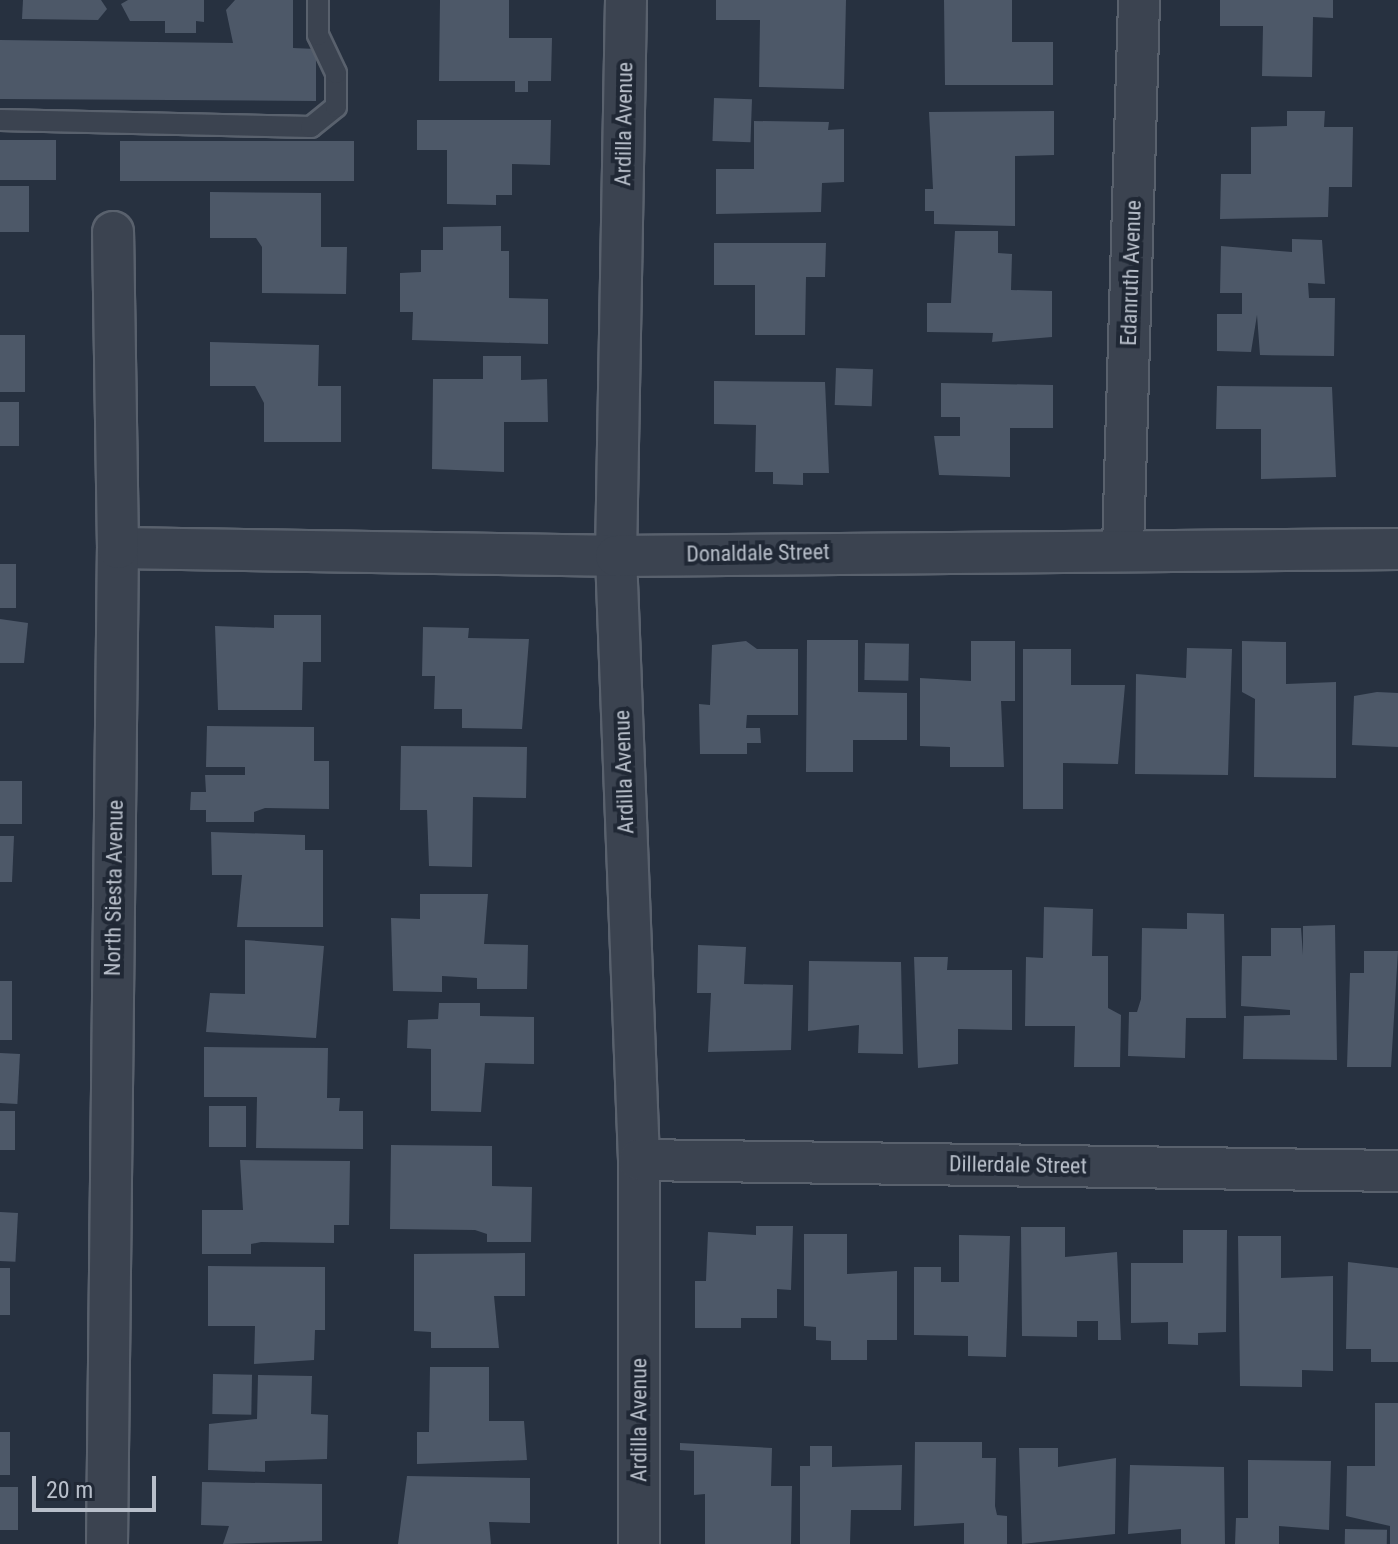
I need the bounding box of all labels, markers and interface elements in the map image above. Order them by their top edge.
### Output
street label: Ardilla Avenue [610,62,638,186]
street label: Edanruth Avenue [1115,200,1147,346]
street label: Donaldale Street [686,539,830,567]
street label: Ardilla Avenue [609,709,639,835]
street label: North Siesta Avenue [99,800,129,976]
street label: Dillerdale Street [949,1151,1087,1179]
street label: Ardilla Avenue [626,1358,652,1482]
scale bar [36,1460,160,1510]
text: 20 m [46,1476,93,1504]

